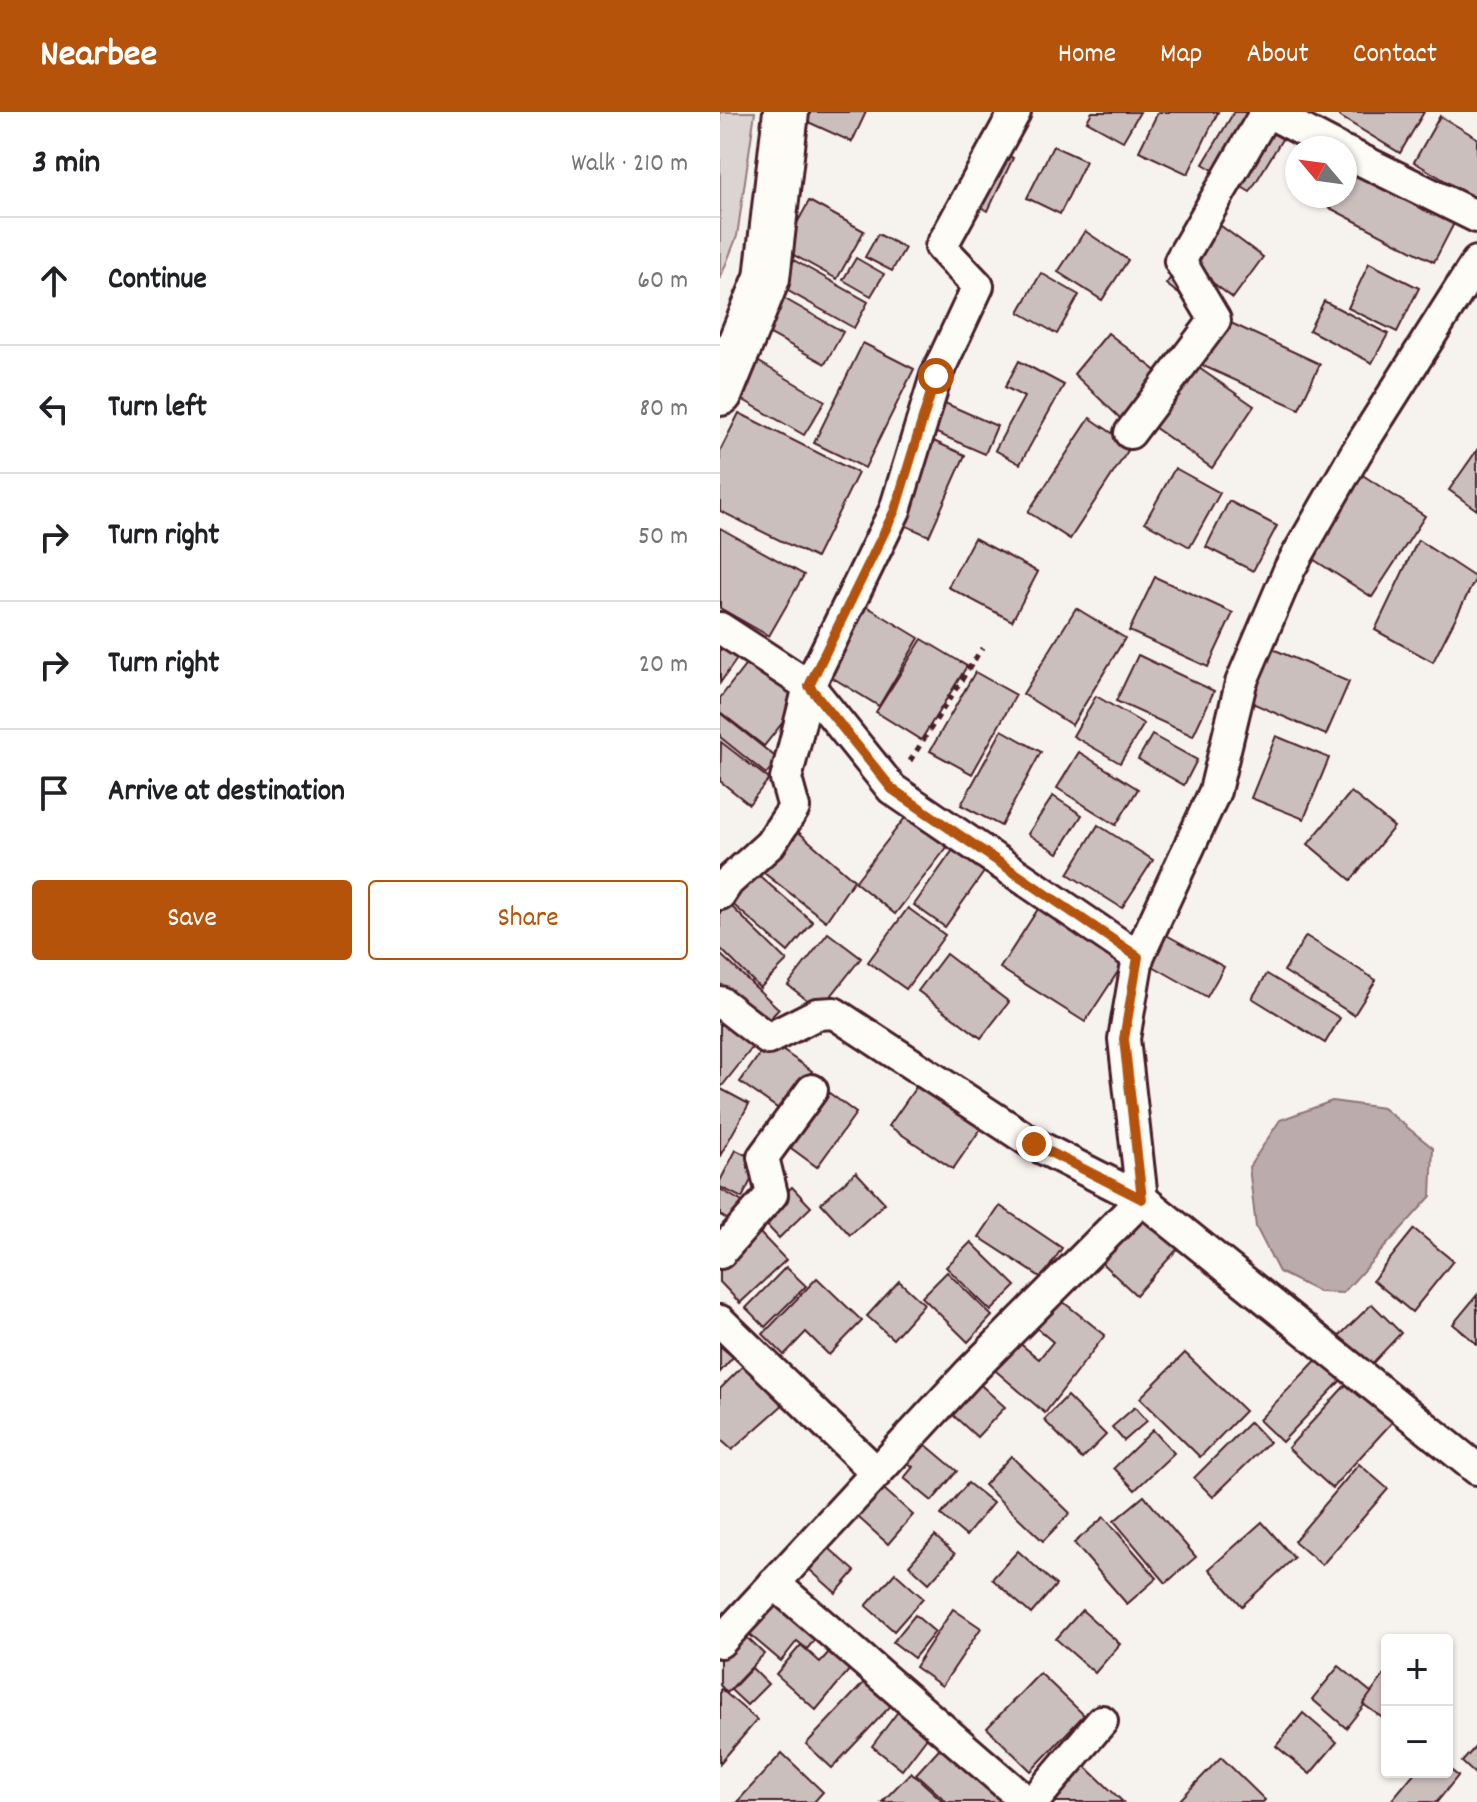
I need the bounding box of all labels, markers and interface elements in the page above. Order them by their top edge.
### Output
text: Nearbee [40,29,157,84]
text: Home [1058,36,1116,76]
text: Map [1160,36,1202,76]
text: About [1246,36,1309,76]
text: Contact [1353,36,1437,76]
north arrow [1285,136,1357,208]
text: 3 min [32,140,100,189]
text: Walk · 210 m [571,146,688,183]
icon: ahead [32,259,76,303]
text: Continue [108,260,207,303]
text: 60 m [637,263,688,300]
route start [918,358,954,394]
icon: left [32,387,76,431]
text: Turn left [108,388,207,431]
text: 80 m [640,391,688,428]
icon: right [32,515,76,559]
text: Turn right [108,516,219,559]
text: 50 m [638,519,688,556]
icon: right [32,643,76,687]
text: Turn right [108,644,219,687]
text: 20 m [639,647,688,684]
icon: arrive [32,771,76,815]
text: Arrive at destination [108,772,345,815]
button: Save [32,880,352,960]
button: Share [368,880,688,960]
route end [1016,1126,1052,1162]
map controls [1381,1634,1453,1778]
button: + [1381,1634,1453,1706]
button: − [1381,1706,1453,1778]

